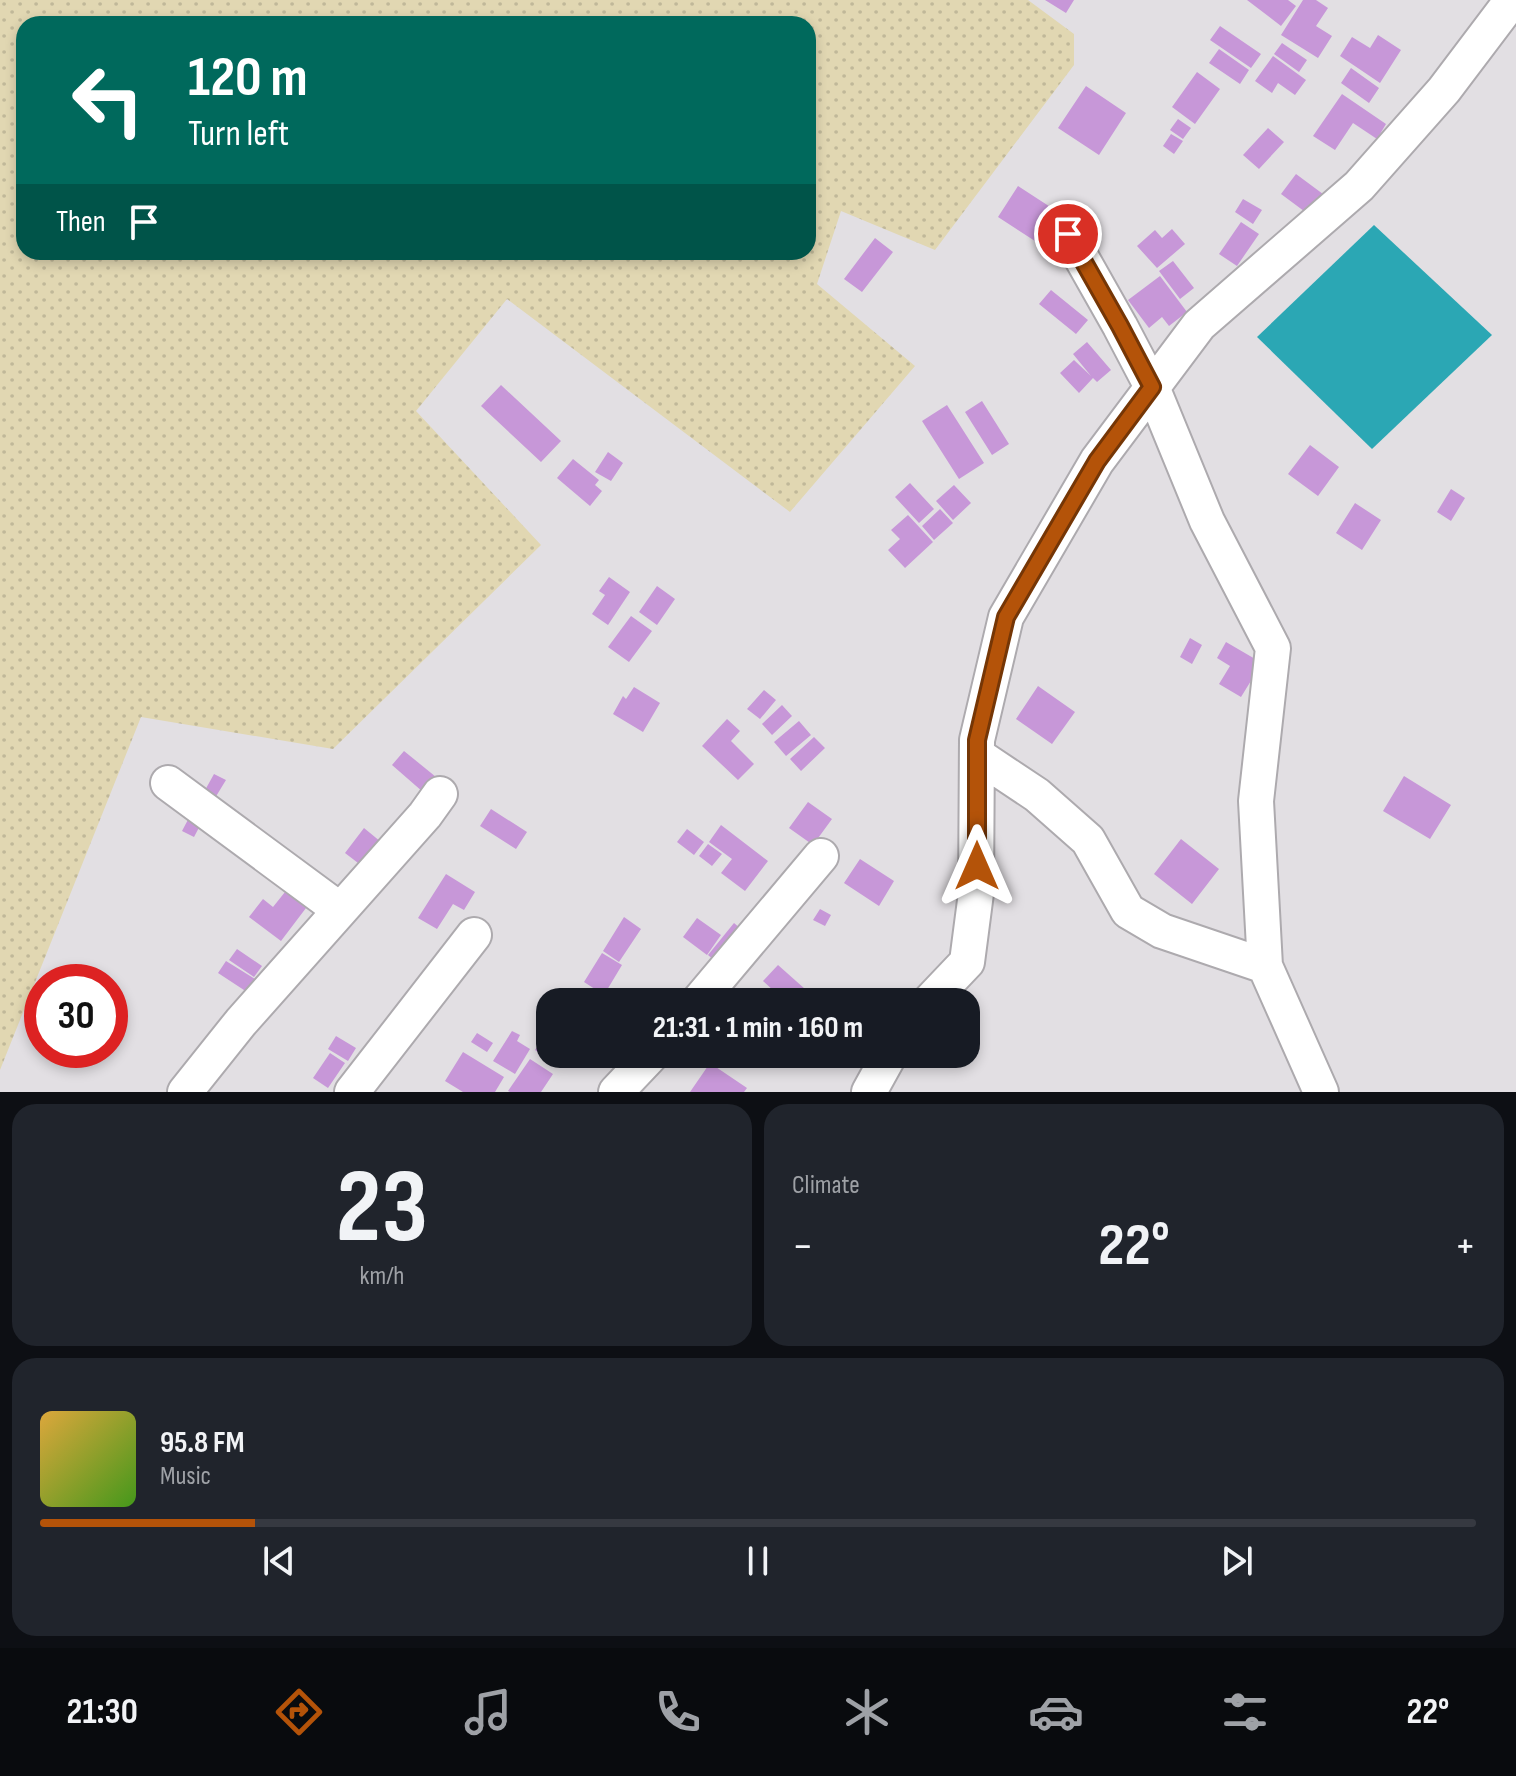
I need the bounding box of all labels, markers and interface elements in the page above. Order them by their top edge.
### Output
text: 120 m [188,45,308,112]
icon: left [56,48,160,152]
text: Turn left [188,113,289,156]
icon: arrive [122,200,166,244]
pin [1034,200,1102,268]
text: Then [56,204,106,240]
icon: arrive [1046,212,1090,256]
position arrow [935,824,1019,908]
speed limit sign: 30 [24,964,128,1068]
text: 21:31 · 1 min · 160 m [653,1010,863,1046]
text: 23 [336,1146,428,1271]
text: Climate [792,1170,860,1201]
text: 22° [1098,1210,1170,1282]
text: − [792,1220,814,1273]
text: + [1454,1220,1476,1273]
text: km/h [360,1261,404,1292]
text: 95.8 FM [160,1425,245,1461]
text: Music [160,1461,211,1492]
icon: previous [257,1539,301,1583]
icon: pause [736,1539,780,1583]
icon: next [1215,1539,1259,1583]
icon: directions [271,1684,327,1740]
icon: music [460,1684,516,1740]
icon: phone [650,1684,706,1740]
icon: climate [839,1684,895,1740]
icon: car [1028,1684,1084,1740]
icon: filters [1217,1684,1273,1740]
text: 21:30 [67,1691,138,1734]
text: 22° [1406,1691,1449,1734]

